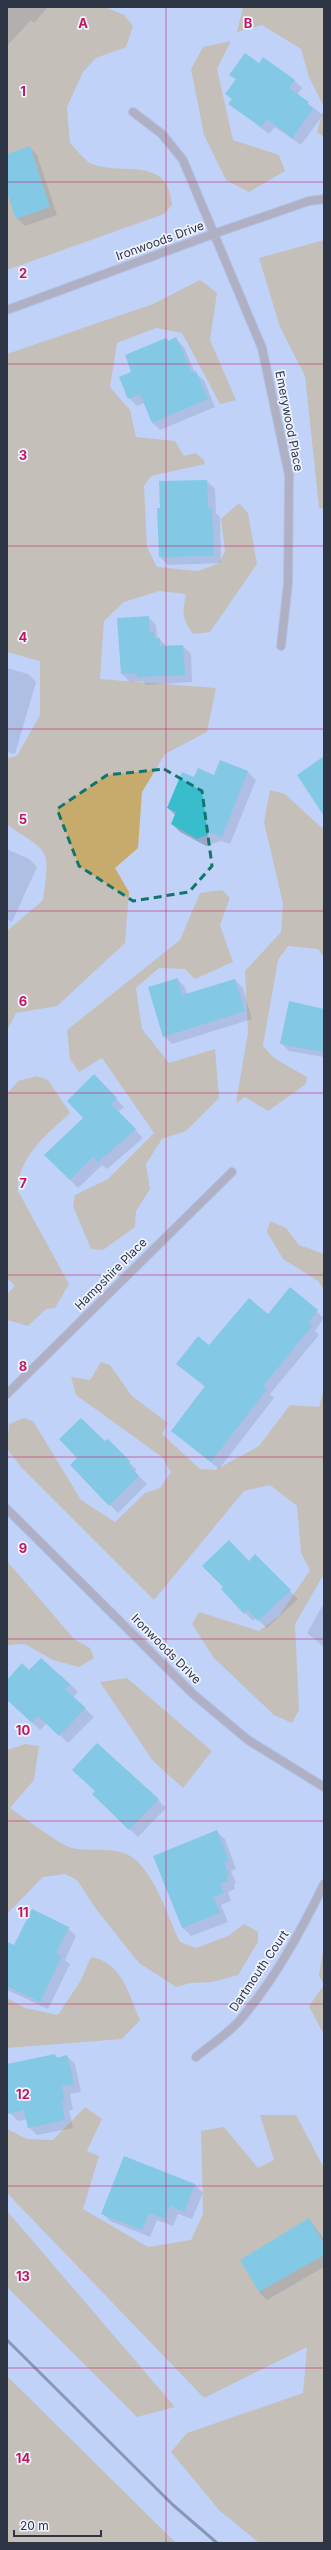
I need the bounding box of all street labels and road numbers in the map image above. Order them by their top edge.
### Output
street label: Ironwoods Drive [114,218,206,263]
street label: Emerywood Place [272,369,307,472]
street label: Hampshire Place [72,1235,150,1313]
street label: Ironwoods Drive [128,1611,204,1687]
street label: Dartmouth Court [226,1927,291,2014]

